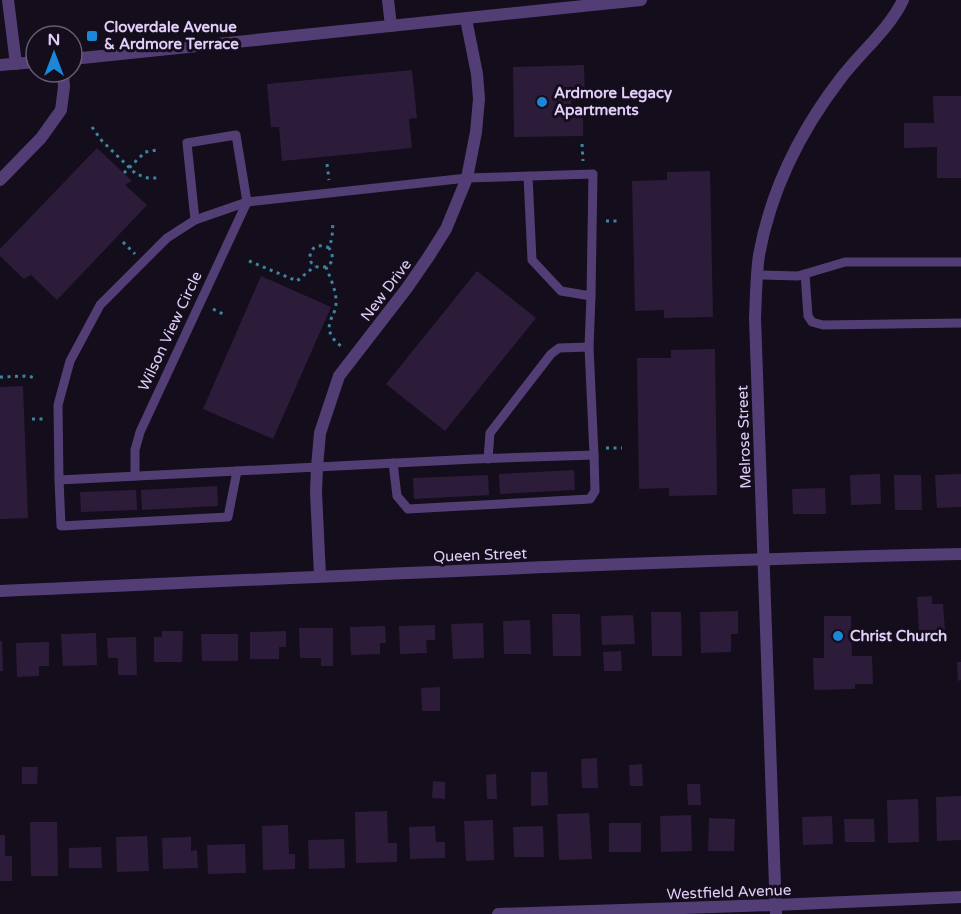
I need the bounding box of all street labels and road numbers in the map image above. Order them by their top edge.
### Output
street label: New Drive [357,255,415,325]
street label: Wilson View Circle [134,268,206,394]
street label: Melrose Street [733,385,755,489]
street label: Queen Street [433,544,528,566]
street label: Westfield Avenue [666,881,792,903]

